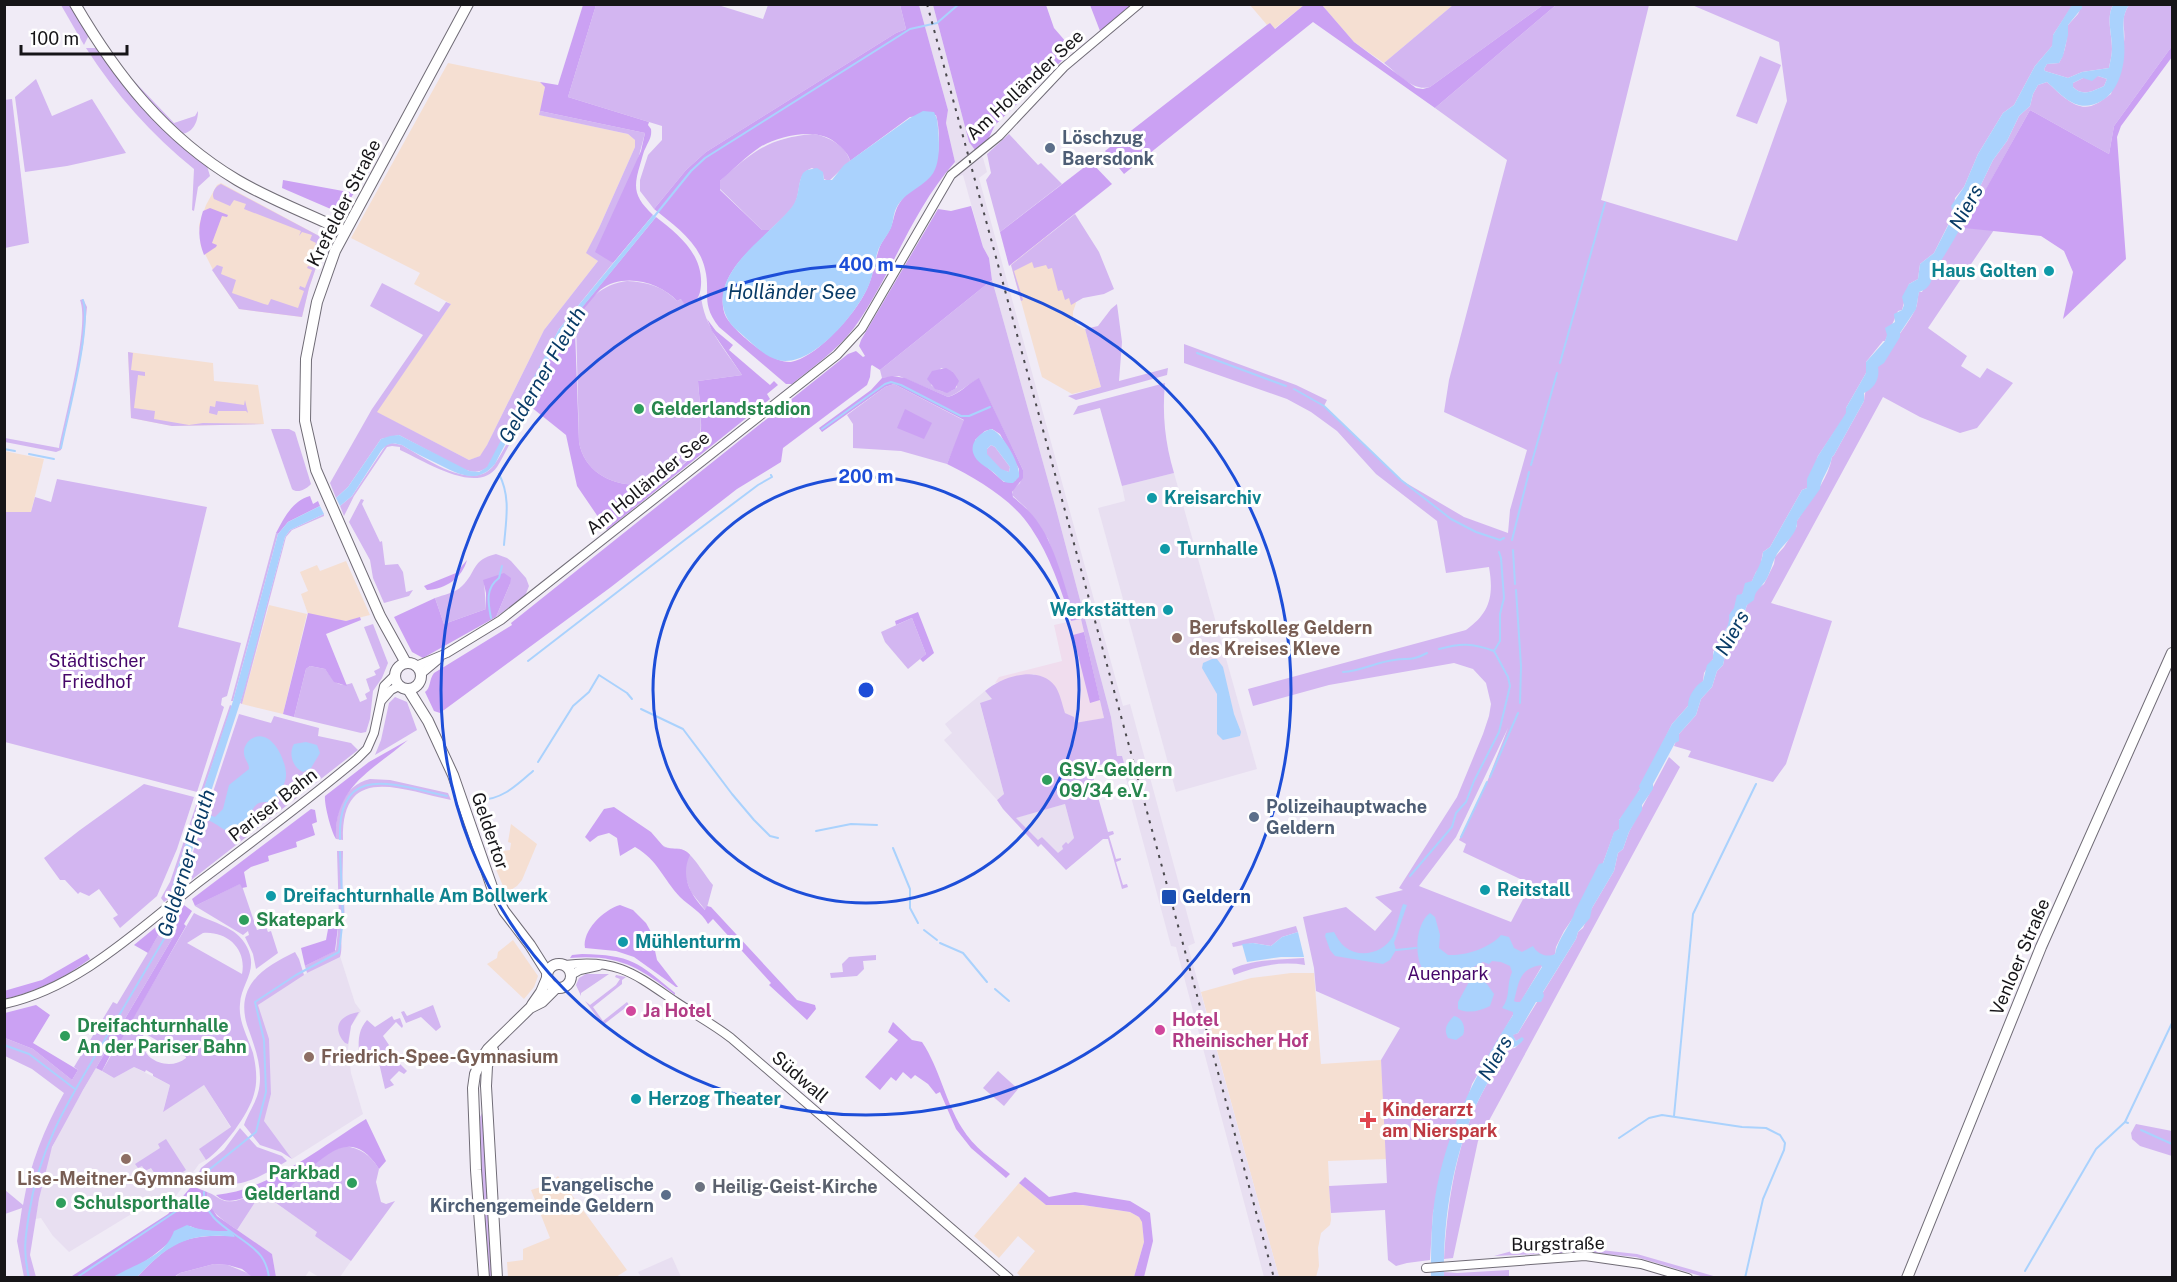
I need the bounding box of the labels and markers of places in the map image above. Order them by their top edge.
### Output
place label: Löschzug Baersdonk [1062,127,1155,169]
marker: Löschzug Baersdonk [1043,141,1057,155]
place label: Haus Golten [1931,260,2037,281]
marker: Haus Golten [2042,264,2056,278]
place label: Gelderlandstadion [651,398,811,419]
marker: Gelderlandstadion [632,402,646,416]
place label: Kreisarchiv [1164,487,1262,508]
marker: Kreisarchiv [1145,491,1159,505]
place label: Turnhalle [1177,538,1258,559]
marker: Turnhalle [1158,542,1172,556]
place label: Werkstätten [1050,599,1156,620]
marker: Werkstätten [1161,603,1175,617]
place label: Berufskolleg Geldern des Kreises Kleve [1189,617,1372,659]
marker: Berufskolleg Geldern des Kreises Kleve [1170,631,1184,645]
centre of rings [856,680,876,700]
place label: GSV-Geldern 09/34 e.V. [1059,759,1172,801]
marker: GSV-Geldern 09/34 e.V. [1040,773,1054,787]
place label: Polizeihauptwache Geldern [1266,796,1427,838]
marker: Polizeihauptwache Geldern [1247,810,1261,824]
place label: Reitstall [1497,879,1571,900]
marker: Reitstall [1478,883,1492,897]
place label: Dreifachturnhalle Am Bollwerk [283,885,549,906]
place label: Geldern [1182,886,1251,907]
marker: Geldern [1160,888,1178,906]
marker: Dreifachturnhalle Am Bollwerk [264,889,278,903]
place label: Skatepark [256,909,346,930]
marker: Skatepark [237,913,251,927]
place label: Mühlenturm [635,931,741,952]
marker: Mühlenturm [616,935,630,949]
place label: Ja Hotel [643,1000,712,1021]
marker: Ja Hotel [624,1004,638,1018]
place label: Hotel Rheinischer Hof [1172,1009,1309,1051]
place label: Dreifachturnhalle An der Pariser Bahn [77,1015,247,1057]
marker: Hotel Rheinischer Hof [1153,1023,1167,1037]
marker: Dreifachturnhalle An der Pariser Bahn [58,1029,72,1043]
place label: Friedrich-Spee-Gymnasium [321,1046,558,1067]
marker: Friedrich-Spee-Gymnasium [302,1050,316,1064]
place label: Herzog Theater [648,1088,781,1109]
marker: Herzog Theater [629,1092,643,1106]
place label: Kinderarzt am Nierspark [1382,1099,1498,1141]
marker: Kinderarzt am Nierspark [1359,1111,1377,1129]
marker: Lise-Meitner-Gymnasium [119,1152,133,1166]
place label: Parkbad Gelderland [244,1162,340,1204]
place label: Lise-Meitner-Gymnasium [17,1168,235,1189]
place label: Evangelische Kirchengemeinde Geldern [430,1174,654,1216]
marker: Parkbad Gelderland [345,1176,359,1190]
place label: Heilig-Geist-Kirche [712,1176,878,1197]
marker: Heilig-Geist-Kirche [693,1180,707,1194]
marker: Evangelische Kirchengemeinde Geldern [659,1188,673,1202]
place label: Schulsporthalle [73,1192,210,1213]
marker: Schulsporthalle [54,1196,68,1210]

